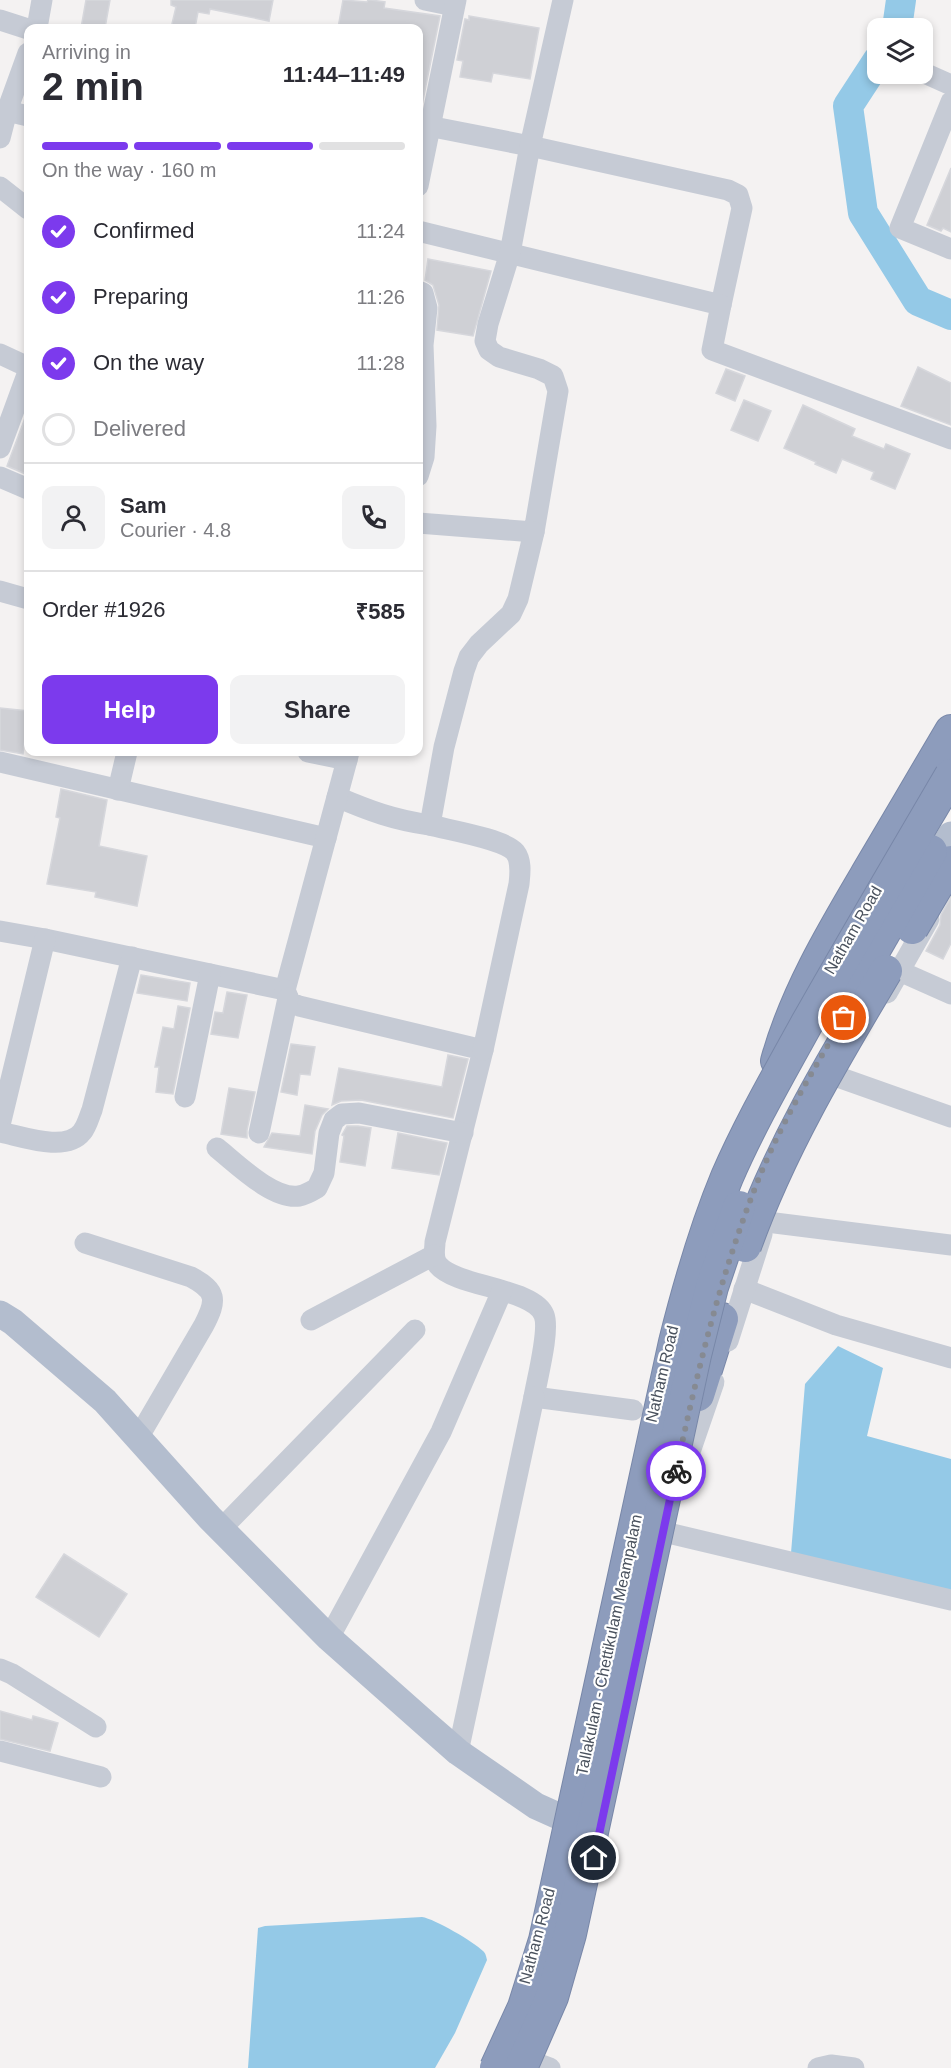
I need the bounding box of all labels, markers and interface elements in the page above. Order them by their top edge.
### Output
map controls [867,18,933,84]
button: layers [867,18,933,84]
text: Arriving in [42,41,131,63]
text: 11:44–11:49 [283,62,405,87]
text: 2 min [42,65,144,108]
text: On the way · 160 m [42,159,217,181]
icon: check [42,215,75,248]
text: Confirmed [93,218,194,243]
text: 11:24 [356,220,405,242]
icon: check [42,281,75,314]
text: Preparing [93,284,188,309]
text: 11:26 [356,286,405,308]
icon: check [42,347,75,380]
text: On the way [93,350,204,375]
text: 11:28 [356,352,405,374]
text: Delivered [93,416,186,441]
button: person [42,486,105,549]
button: phone [342,486,405,549]
text: Sam [120,493,166,518]
text: Courier · 4.8 [120,519,231,541]
text: Order #1926 [42,597,166,622]
text: ₹585 [356,599,405,624]
button: Help [42,675,218,744]
button: Share [230,675,405,744]
street label: Natham Road [821,883,885,977]
pin [818,992,869,1043]
icon: bag [827,1001,860,1034]
street label: Natham Road [643,1324,681,1424]
courier [646,1441,706,1501]
icon: bike [660,1455,693,1488]
street label: Tallakulam - Chettikulam Meampalam [573,1513,645,1777]
pin [568,1832,619,1883]
icon: home [577,1841,610,1874]
street label: Natham Road [516,1886,558,1986]

